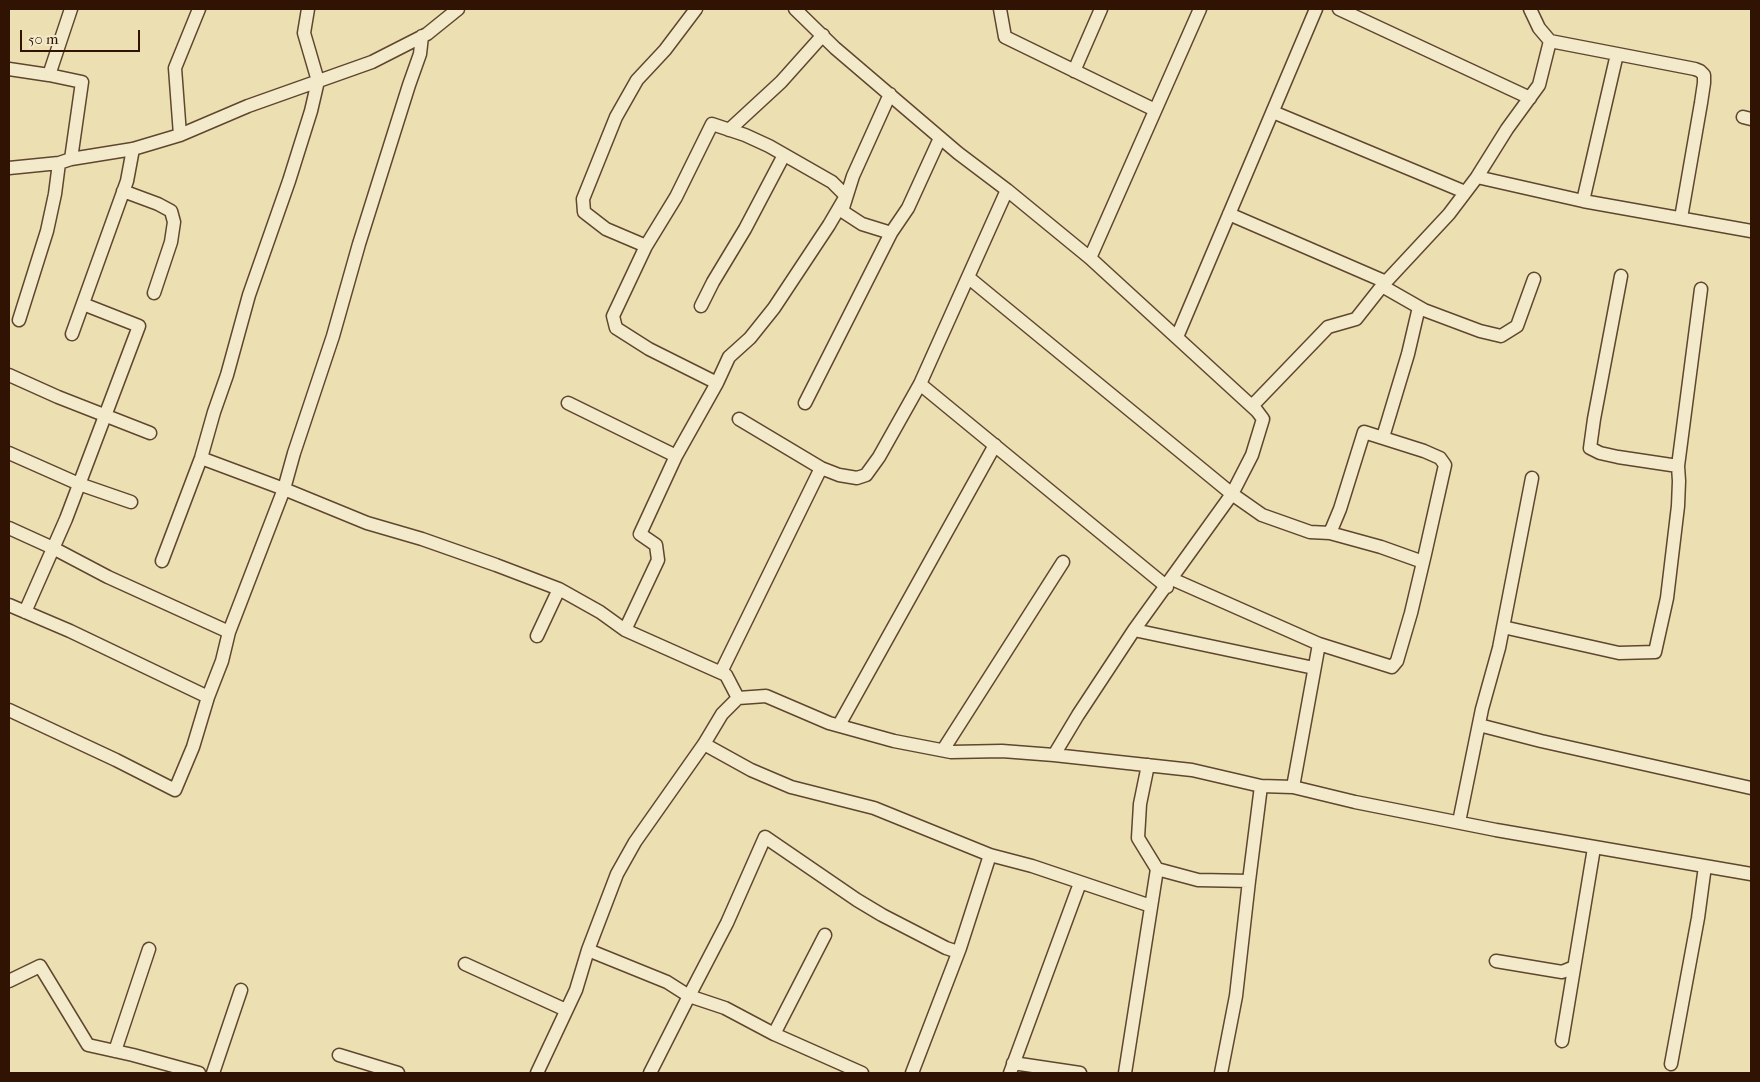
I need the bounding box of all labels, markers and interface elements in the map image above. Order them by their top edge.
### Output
scale bar [22,20,142,52]
text: 50 m [28,30,58,48]

